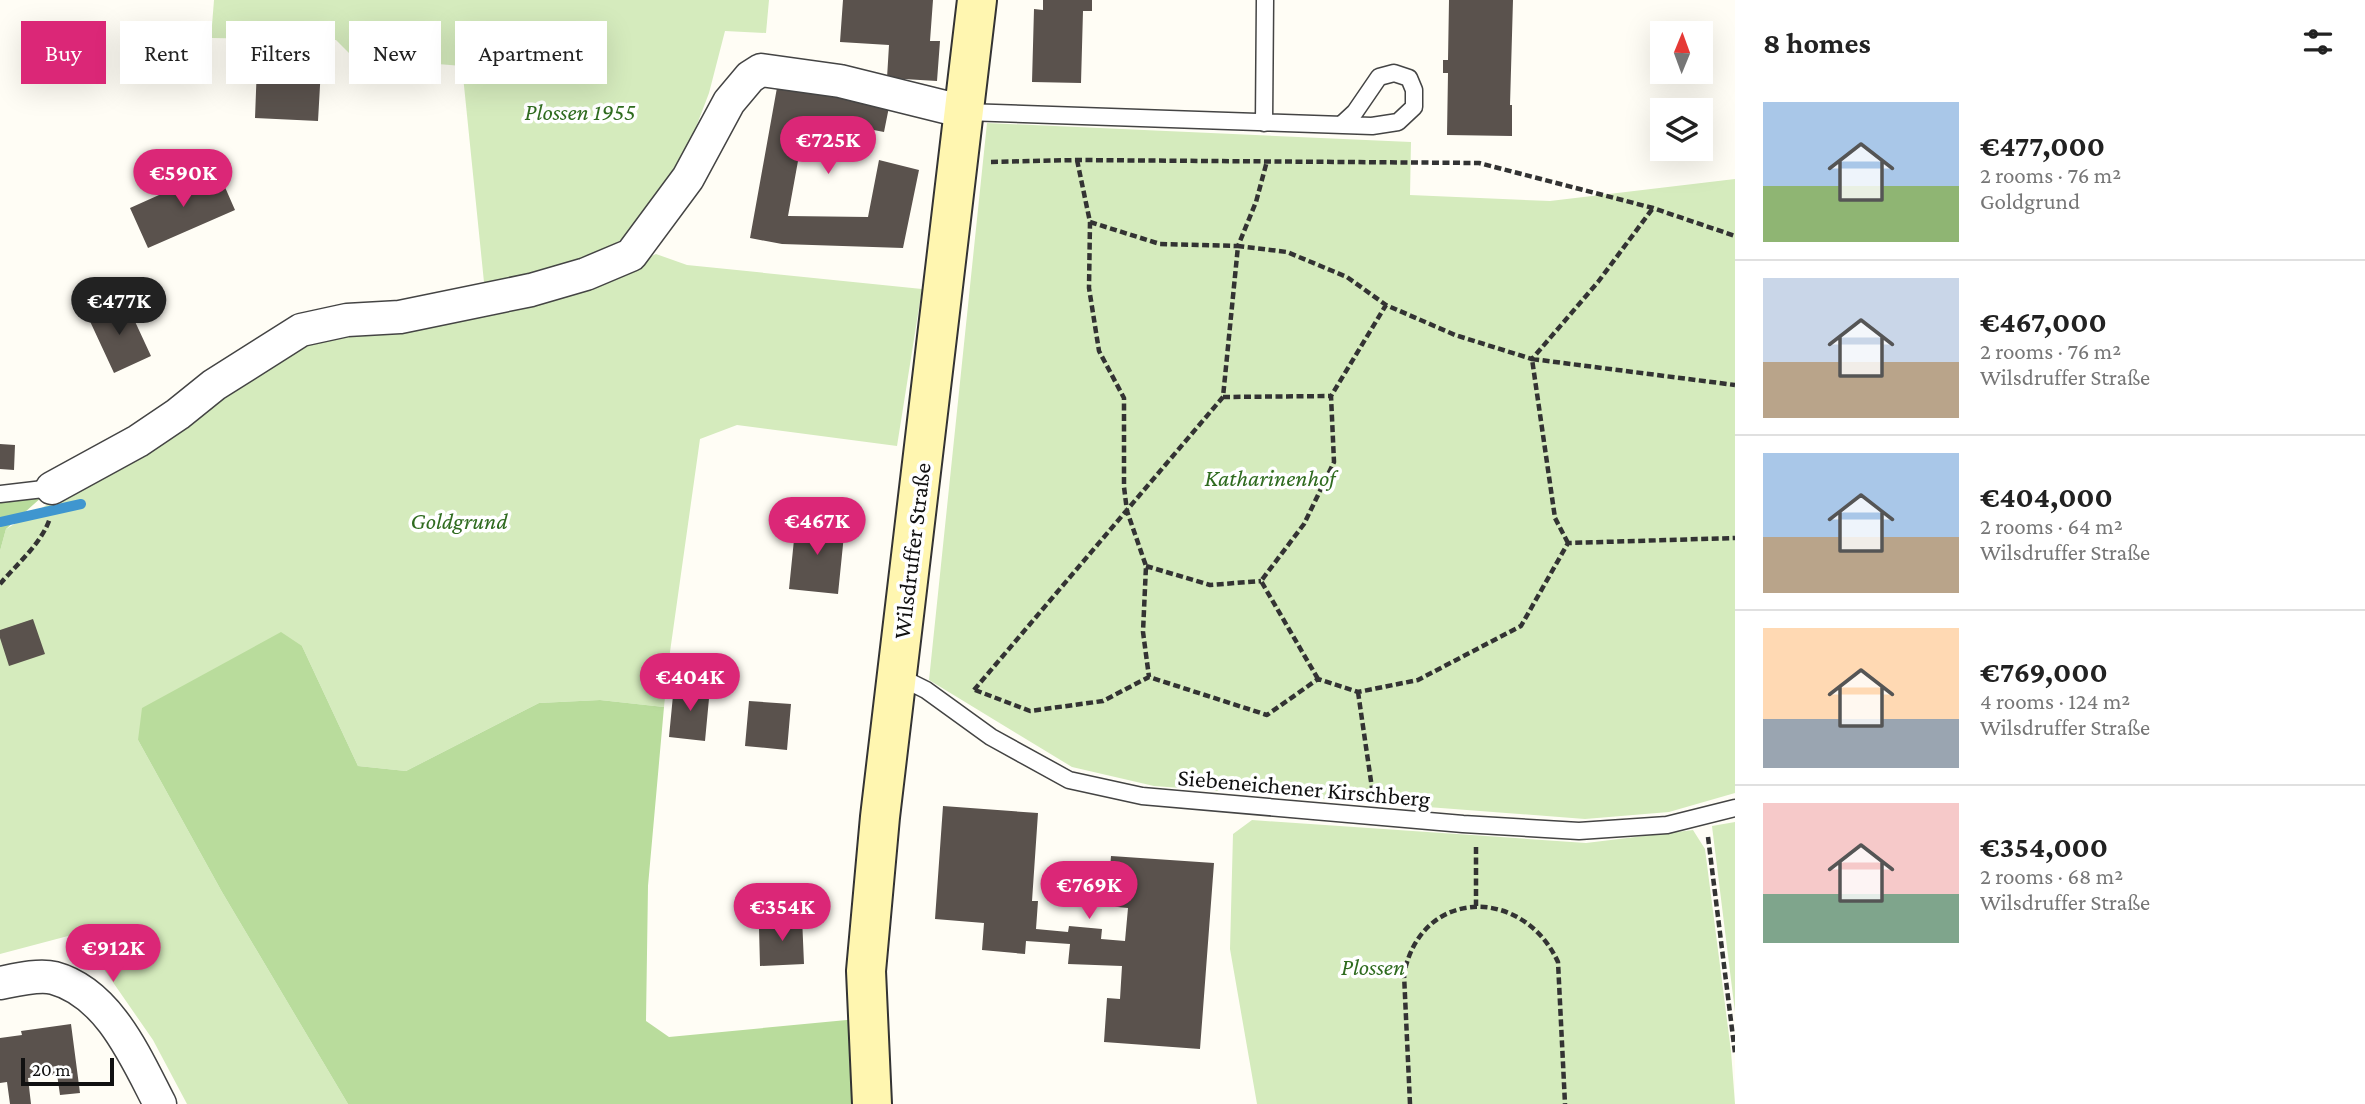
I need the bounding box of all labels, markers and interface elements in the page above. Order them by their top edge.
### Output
chip: Buy [21,21,106,84]
chip: Rent [120,21,212,84]
chip: Filters [226,21,335,84]
chip: New [349,21,441,84]
chip: Apartment [455,21,607,84]
north arrow [1650,21,1713,84]
map controls [1650,21,1713,161]
icon: filters [2299,23,2337,61]
text: 8 homes [1763,26,1871,59]
park label: Plossen 1955 [524,98,636,125]
button: layers [1650,98,1713,161]
pin: €725K [779,116,877,176]
text: €725K [796,126,860,152]
text: €477,000 [1980,129,2105,162]
icon: home [1819,130,1903,214]
pin: €590K [134,150,232,209]
text: €590K [149,159,217,185]
text: 2 rooms · 76 m² [1980,162,2121,188]
text: Goldgrund [1980,188,2080,214]
pin: €477K [70,278,168,337]
text: €477K [87,287,151,313]
text: €467,000 [1980,305,2107,338]
icon: home [1819,306,1903,390]
text: 2 rooms · 76 m² [1980,338,2121,364]
text: Wilsdruffer Straße [1980,364,2150,390]
street label: Wilsdruffer Straße [887,461,936,641]
park label: Katharinenhof [1205,464,1339,491]
text: €404,000 [1980,480,2113,513]
icon: home [1819,481,1903,565]
pin: €467K [768,498,866,557]
park label: Goldgrund [410,507,508,534]
text: €467K [785,507,849,533]
text: 2 rooms · 64 m² [1980,513,2123,539]
text: Wilsdruffer Straße [1980,539,2150,565]
pin: €404K [641,654,739,713]
text: €769,000 [1980,655,2108,688]
icon: home [1819,656,1903,740]
text: €404K [656,663,724,689]
text: 4 rooms · 124 m² [1980,688,2130,714]
text: Wilsdruffer Straße [1980,714,2150,740]
street label: Siebeneichener Kirschberg [1177,763,1432,812]
text: €354,000 [1980,830,2108,863]
icon: home [1819,831,1903,915]
pin: €769K [1040,862,1138,921]
text: 2 rooms · 68 m² [1980,863,2123,889]
text: €769K [1057,871,1121,897]
pin: €354K [733,884,831,943]
text: Wilsdruffer Straße [1980,889,2150,915]
text: €354K [750,893,814,919]
pin: €912K [64,925,162,984]
text: €912K [82,934,144,960]
park label: Plossen [1341,953,1405,980]
scale bar [21,1055,114,1087]
text: 20 m [32,1059,71,1080]

